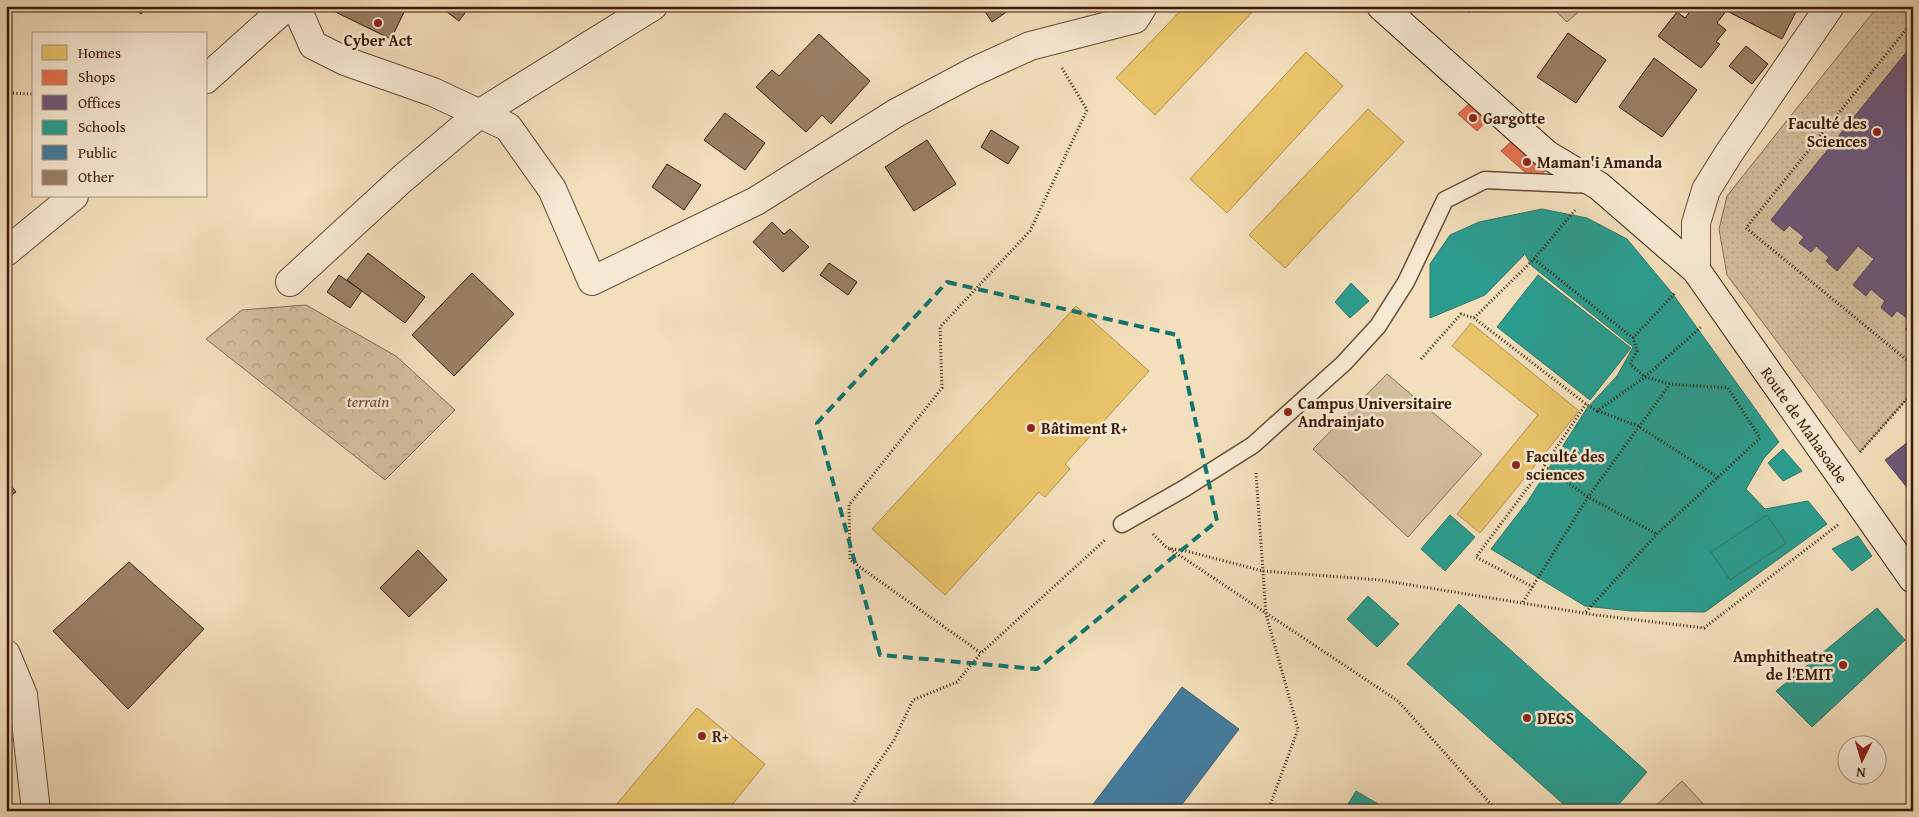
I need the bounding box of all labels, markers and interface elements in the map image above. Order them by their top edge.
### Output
marker: Cyber Act [372,17,384,29]
place label: Cyber Act [344,28,412,52]
legend [32,32,208,198]
text: Homes [78,42,121,63]
text: Shops [78,66,115,87]
text: Offices [78,92,121,113]
place label: Gargotte [1483,106,1545,130]
place label: Faculté des Sciences [1788,111,1867,153]
marker: Gargotte [1467,112,1479,124]
text: Schools [78,116,126,137]
marker: Faculté des Sciences [1871,126,1883,138]
text: Public [78,142,117,163]
place label: Maman'i Amanda [1537,150,1663,174]
marker: Maman'i Amanda [1521,156,1533,168]
text: Other [78,166,114,187]
street label: Route de Mahasoabe [1755,362,1854,488]
park label: terrain [347,389,389,413]
place label: Campus Universitaire Andrainjato [1298,391,1452,433]
marker: Campus Universitaire Andrainjato [1282,406,1294,418]
place label: Bâtiment R+ [1041,416,1128,440]
marker: Bâtiment R+ [1025,422,1037,434]
place label: Faculté des sciences [1526,444,1605,486]
marker: Faculté des sciences [1510,459,1522,471]
place label: Amphitheatre de l'EMIT [1733,644,1834,686]
marker: Amphitheatre de l'EMIT [1837,659,1849,671]
place label: DEGS [1537,706,1574,730]
marker: DEGS [1521,712,1533,724]
place label: R+ [712,724,729,748]
marker: R+ [696,730,708,742]
north arrow [1836,734,1886,784]
text: N [1855,763,1866,783]

